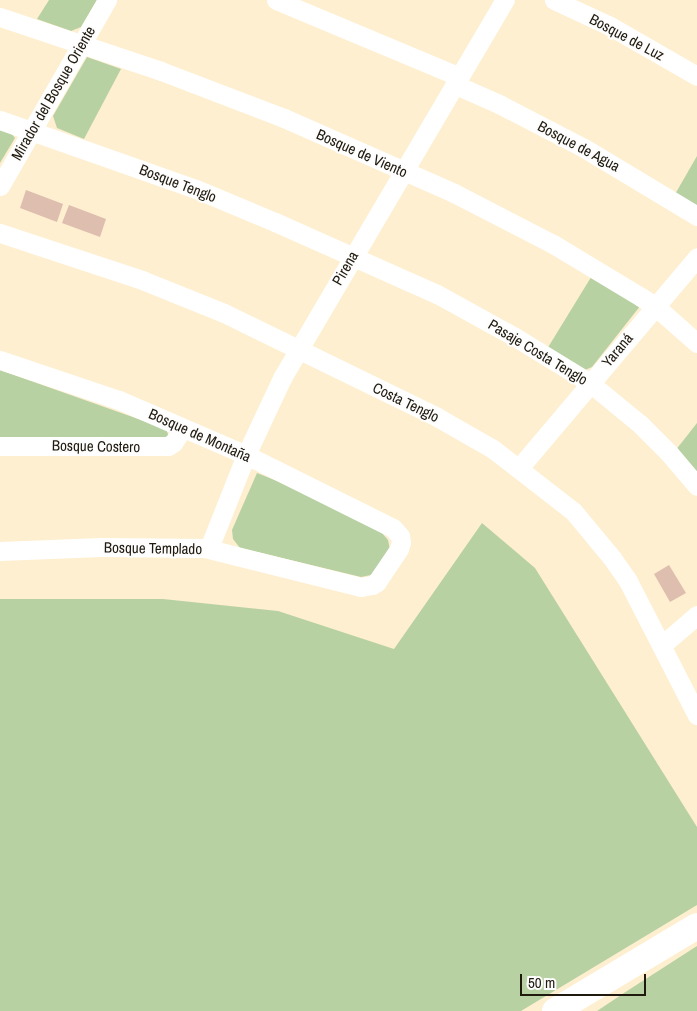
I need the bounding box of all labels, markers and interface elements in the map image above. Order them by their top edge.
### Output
street label: Bosque de Luz [587,10,667,64]
street label: Mirador del Bosque Oriente [7,23,99,163]
street label: Bosque de Agua [535,117,623,175]
street label: Bosque de Viento [314,125,410,181]
street label: Bosque Tenglo [137,160,219,206]
street label: Pirena [328,248,362,288]
street label: Pasaje Costa Tenglo [485,315,591,389]
street label: Yaraná [598,329,636,371]
street label: Costa Tenglo [370,378,442,426]
street label: Bosque de Montaña [146,404,254,466]
street label: Bosque Costero [52,436,140,456]
street label: Bosque Templado [104,538,202,558]
scale bar [522,964,648,996]
text: 50 m [528,972,555,993]

